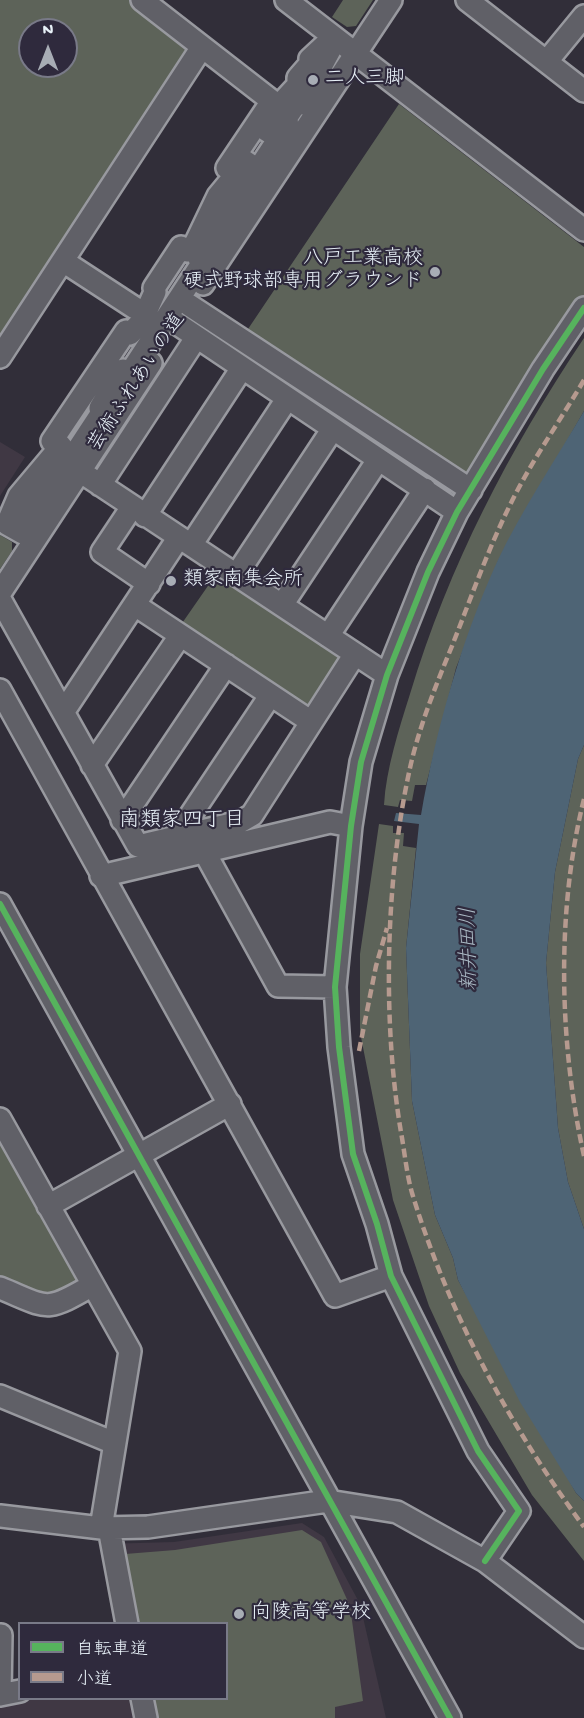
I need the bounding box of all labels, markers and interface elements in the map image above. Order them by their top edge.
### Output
north arrow [18,18,78,78]
text: N [43,22,53,41]
place label: 二人三脚 [325,68,405,92]
marker: 二人三脚 [306,73,320,87]
place label: 八戸工業高校 硬式野球部専用グラウンド [183,248,423,295]
marker: 八戸工業高校 硬式野球部専用グラウンド [428,265,442,279]
street label: 芸術ふれあいの道 [84,309,192,457]
place label: 類家南集会所 [183,569,303,593]
marker: 類家南集会所 [164,574,178,588]
district label: 南類家四丁目 [119,809,245,835]
water label: 新井田川 [458,907,484,991]
place label: 向陵高等学校 [251,1602,371,1626]
marker: 向陵高等学校 [232,1607,246,1621]
legend [18,1622,228,1700]
text: 自転車道 [76,1640,148,1661]
text: 小道 [76,1670,112,1691]

